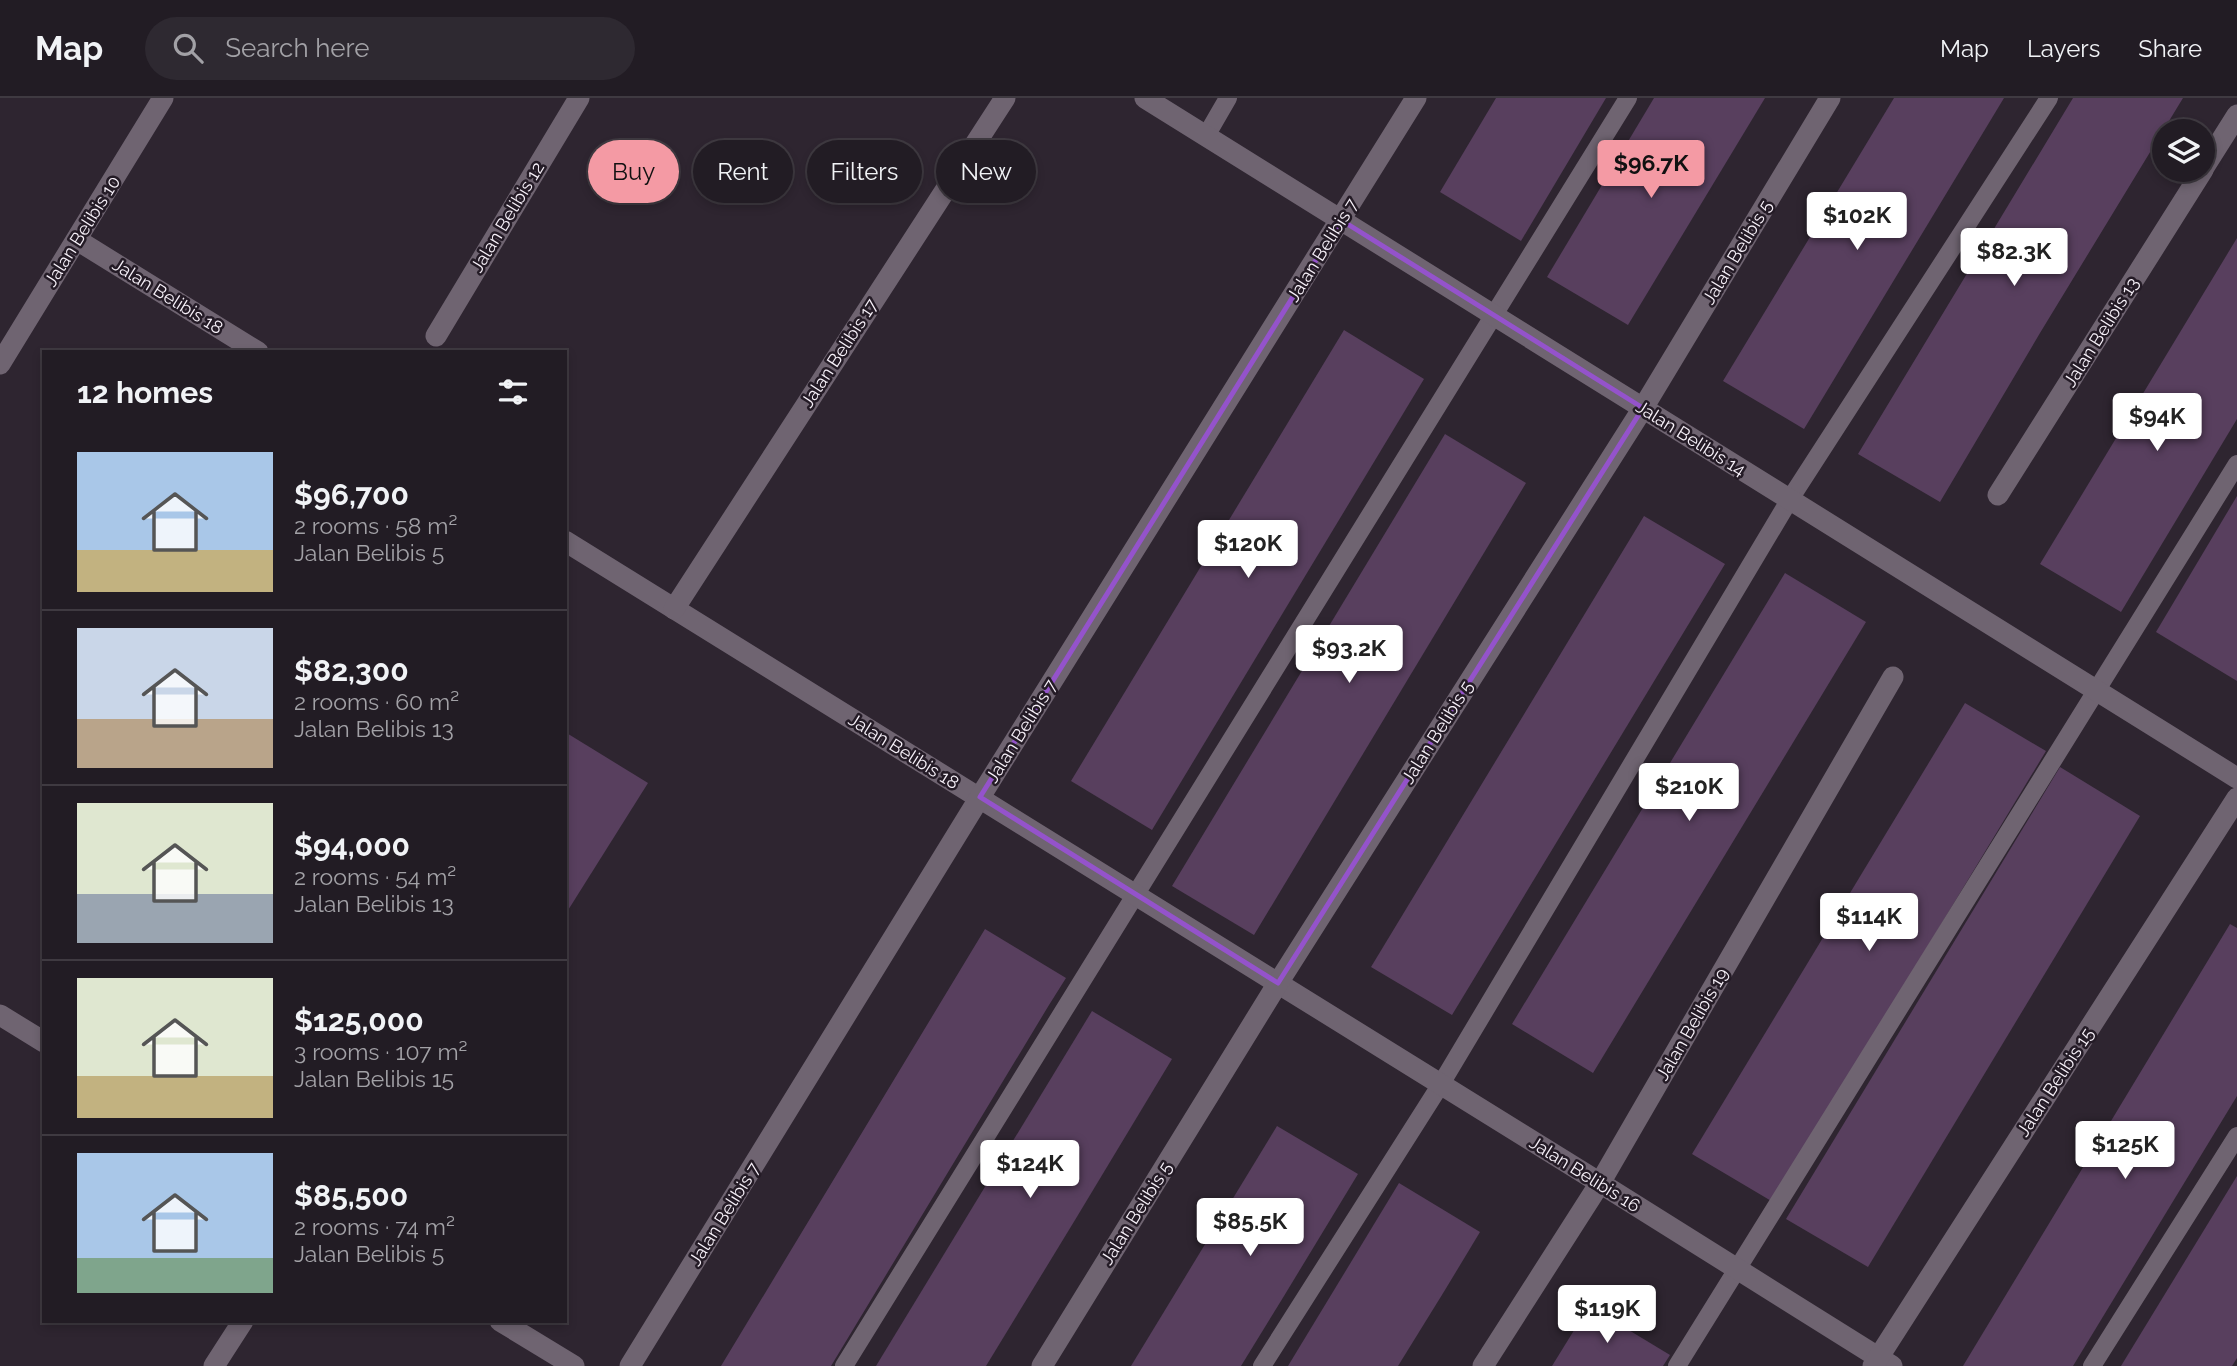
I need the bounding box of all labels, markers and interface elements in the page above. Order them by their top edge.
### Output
search box [145,17,635,80]
text: Map [35,29,103,68]
icon: search [169,29,207,67]
text: Search here [225,33,370,63]
text: Map [1940,34,1989,63]
text: Layers [2027,34,2100,63]
text: Share [2138,34,2202,63]
map controls [2152,119,2215,182]
button: layers [2152,119,2215,182]
chip: Buy [588,140,679,203]
chip: Rent [693,140,793,203]
chip: Filters [807,140,922,203]
chip: New [936,140,1036,203]
pin: $96.7K [1594,140,1708,200]
text: $96.7K [1613,149,1689,176]
street label: Jalan Belibis 12 [466,158,548,276]
street label: Jalan Belibis 10 [40,172,124,290]
pin: $102K [1808,192,1906,252]
street label: Jalan Belibis 7 [1282,194,1362,305]
street label: Jalan Belibis 5 [1698,196,1776,308]
text: $102K [1823,201,1891,228]
pin: $82.3K [1957,228,2071,288]
text: $82.3K [1977,237,2051,264]
street label: Jalan Belibis 18 [109,254,227,338]
street label: Jalan Belibis 13 [2059,273,2143,391]
street label: Jalan Belibis 17 [796,295,882,411]
icon: filters [494,373,532,411]
text: 12 homes [77,375,213,410]
pin: $94K [2116,394,2198,453]
street label: Jalan Belibis 14 [1632,396,1750,480]
text: $94K [2129,402,2185,429]
text: $96,700 [294,477,409,512]
icon: home [133,480,217,564]
text: 2 rooms · 58 m² [294,512,457,539]
pin: $120K [1199,520,1297,580]
text: $120K [1214,529,1282,556]
text: Jalan Belibis 5 [294,539,444,566]
pin: $93.2K [1292,626,1406,685]
text: $93.2K [1312,634,1386,661]
text: $82,300 [294,653,409,688]
icon: home [133,656,217,740]
street label: Jalan Belibis 7 [981,675,1061,786]
street label: Jalan Belibis 5 [1397,676,1477,787]
text: 2 rooms · 60 m² [294,688,459,715]
street label: Jalan Belibis 18 [845,709,963,793]
text: Jalan Belibis 13 [294,715,454,742]
pin: $210K [1640,764,1738,823]
text: $210K [1655,772,1723,799]
text: $94,000 [294,828,410,863]
icon: home [133,831,217,915]
text: 2 rooms · 54 m² [294,863,456,890]
text: Jalan Belibis 13 [294,890,454,917]
pin: $114K [1820,894,1918,953]
text: $114K [1836,902,1902,929]
street label: Jalan Belibis 19 [1651,964,1733,1084]
text: $125,000 [294,1003,424,1038]
icon: home [133,1006,217,1090]
street label: Jalan Belibis 15 [2012,1024,2098,1140]
text: 3 rooms · 107 m² [294,1038,468,1065]
text: Jalan Belibis 15 [294,1065,454,1092]
pin: $125K [2076,1122,2174,1181]
text: $125K [2091,1130,2159,1157]
street label: Jalan Belibis 16 [1526,1132,1644,1216]
pin: $124K [981,1140,1079,1200]
text: $124K [996,1149,1064,1176]
street label: Jalan Belibis 5 [1096,1157,1176,1268]
street label: Jalan Belibis 7 [684,1158,764,1269]
text: $85,500 [294,1178,408,1213]
icon: home [133,1181,217,1265]
pin: $85.5K [1193,1198,1307,1258]
text: $85.5K [1213,1207,1287,1234]
text: 2 rooms · 74 m² [294,1213,455,1240]
text: Jalan Belibis 5 [294,1240,444,1267]
pin: $119K [1558,1286,1656,1345]
text: $119K [1574,1294,1640,1321]

